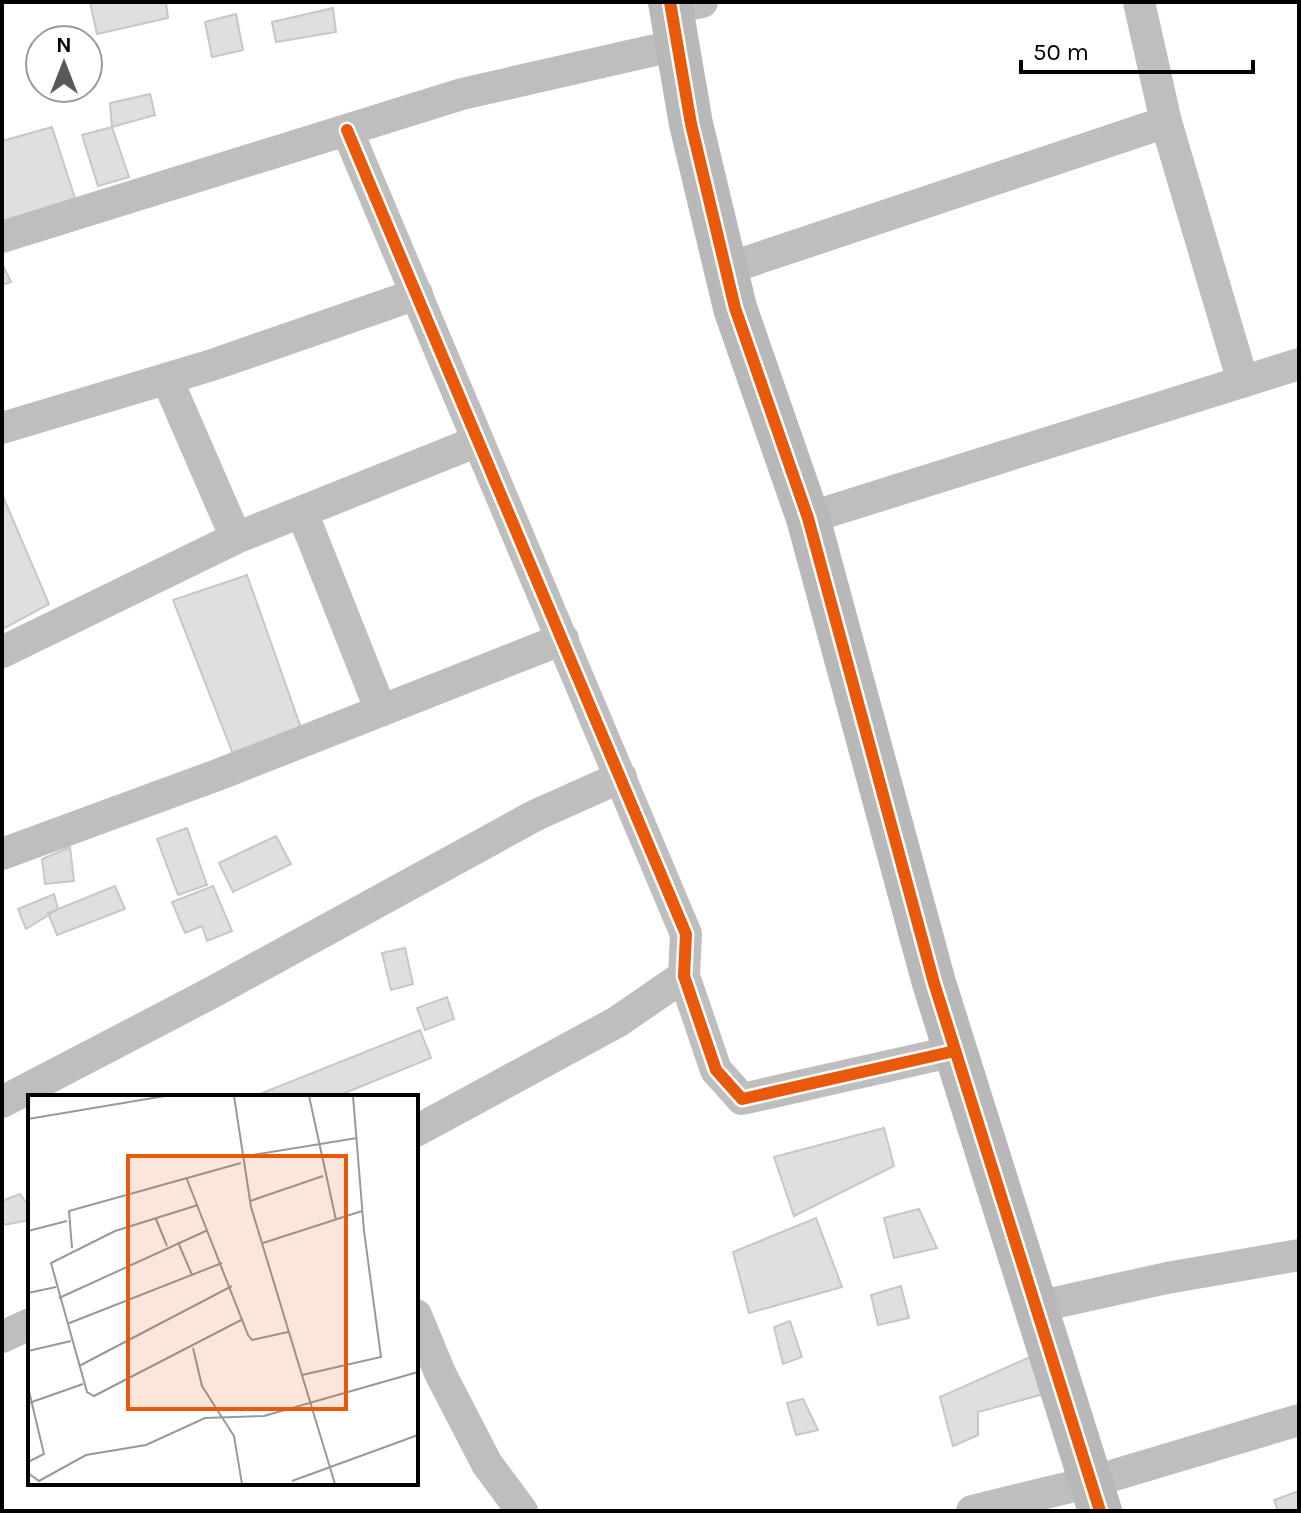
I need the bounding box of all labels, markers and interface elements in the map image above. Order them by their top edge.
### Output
north arrow [24,24,104,104]
scale bar [1021,24,1253,74]
text: N [56,32,72,58]
text: 50 m [1033,38,1089,66]
inset map [28,1095,418,1485]

